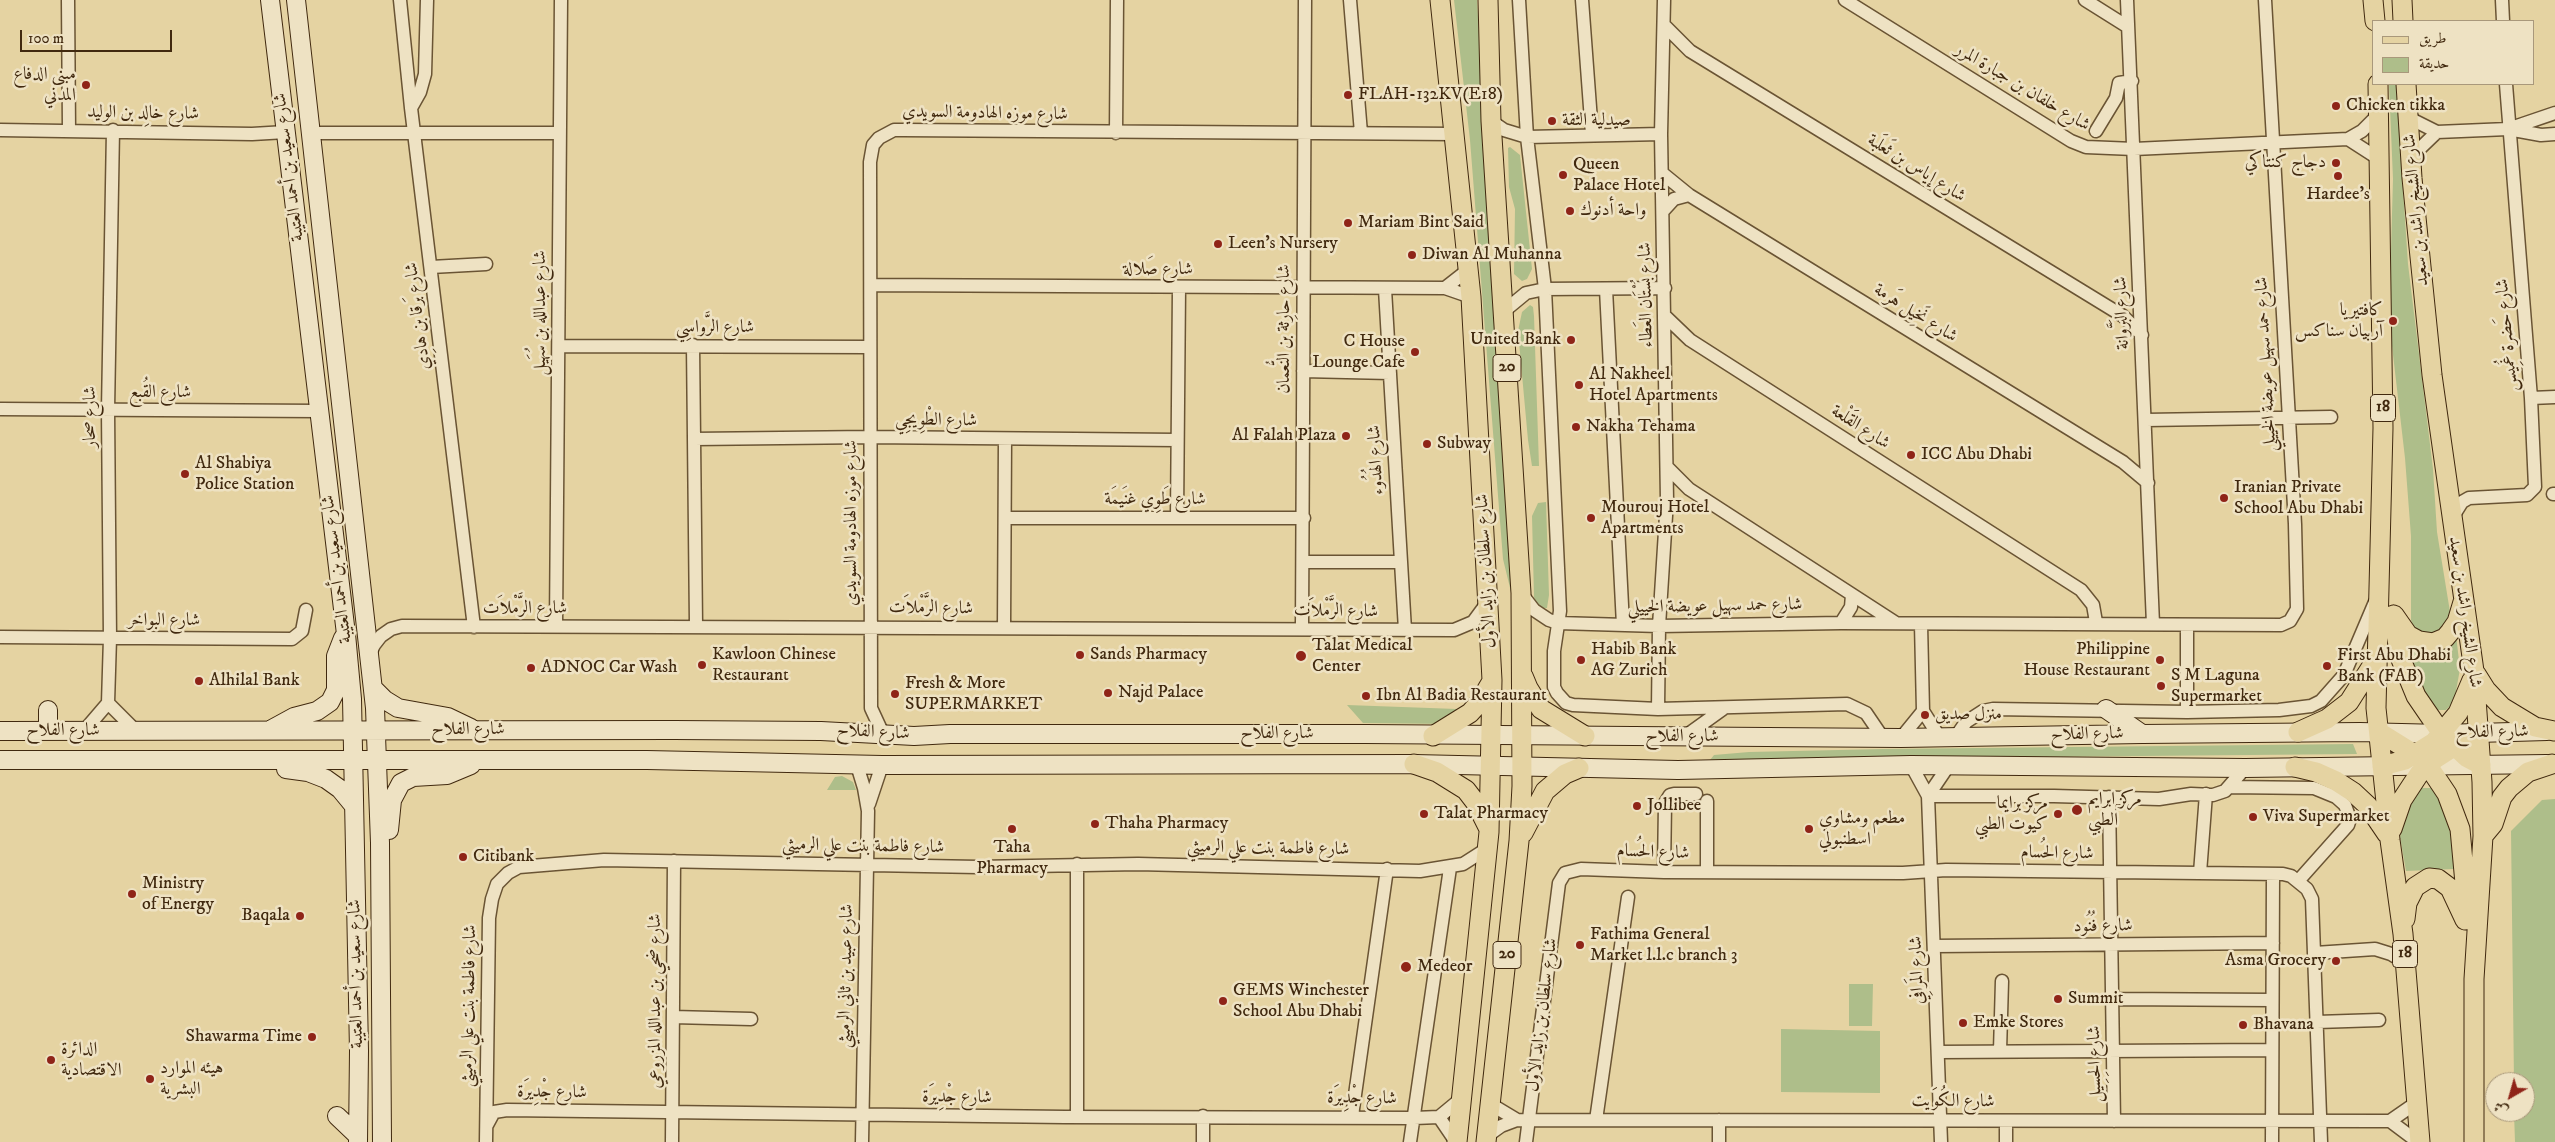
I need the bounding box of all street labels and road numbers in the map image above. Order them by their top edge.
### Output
street label: شارع خلفان بن جبارة المرر [1951,39,2093,137]
street label: شارع سعيد بن أحمد العتيبة [270,92,310,242]
street label: شارع خالِد بن الوليد [87,102,199,126]
street label: شارع موزه الهادومة السويدي [902,102,1068,126]
street label: شارع إياس بن ثَعلَبة [1863,130,1969,208]
street label: شارع الشيخ راشد بن سعيد [2400,133,2434,287]
street label: شارع بُسْتَان العَطاء [1635,242,1659,348]
street label: شارع عبدالله بن سُهَيل [530,250,552,376]
street label: شارع صَلالة [1123,259,1193,281]
street label: شارع بَرقا بن هادِي [402,261,436,371]
street label: شارع حارِثة بن النُّعمان [1274,264,1296,394]
street label: شارع البَرَّوانة [2111,276,2135,350]
street label: شارع حمد سهيل عويضة الخييلي [2252,276,2282,452]
street label: شارع حَضرة غُمِيس [2492,278,2524,392]
street label: شارع نَخِيل هَرمة [1869,280,1961,348]
street label: شارع الرَّواسِي [676,317,754,339]
road number: 20 [1493,354,1521,382]
street label: شارع القُبع [129,382,191,404]
street label: شارع صحار [80,386,102,448]
road number: 18 [2370,394,2396,422]
street label: شارع القَلْعة [1826,401,1894,455]
street label: شارع الطْوِيجِي [895,409,977,433]
street label: شارع الهُدُوء [1364,425,1390,495]
street label: شارع موزه الهادومة السويدي [841,440,863,606]
street label: شارع طَوِي غنَيمَة [1104,489,1206,511]
street label: شارع سلطان بن زايد الأول [1472,493,1502,649]
street label: شارع سعيد بن أحمد العتيبة [318,494,358,644]
street label: شارع الشيخ راشد بن سعيد [2443,535,2485,689]
street label: شارع حمد سهيل عويضة الخييلي [1627,595,1803,619]
street label: شارع الرَّمْلاَت [889,597,973,621]
street label: شارع الرَّمْلاَت [483,598,567,620]
street label: شارع الرَّمْلاَت [1294,600,1378,624]
street label: شارع البواخر [128,610,200,632]
street label: شارع الفلاح [431,719,505,741]
street label: شارع الفلاح [26,720,100,742]
street label: شارع الفلاح [836,720,910,746]
street label: شارع الفلاح [2455,722,2529,744]
street label: شارع الفلاح [1240,723,1314,745]
street label: شارع الفلاح [2050,724,2124,746]
street label: شارع الفلاح [1645,726,1719,748]
street label: شارع فاطمة بنت علي الرميثي [782,835,944,859]
street label: شارع فاطمة بنت علي الرميثي [1187,837,1349,861]
street label: شارع الحُسام [1616,841,1690,865]
street label: شارع الحُسام [2020,843,2094,865]
street label: شارع سعيد بن أحمد العتيبة [345,899,369,1049]
street label: شارع عبيد بن ثاني الرميثي [835,904,859,1048]
street label: شارع ضحي بن عبدالله المزروعي [645,914,667,1088]
street label: شارع فُنُود [2073,916,2133,938]
street label: شارع فاطمة بنت علي الرميثي [458,925,482,1087]
street label: شارع المَرافِي [1906,935,1930,1005]
street label: شارع سلطان بن زايد الأول [1523,937,1563,1093]
road number: 18 [2392,941,2418,968]
road number: 20 [1493,942,1521,968]
street label: شارع الحِسِيل [2085,1026,2107,1102]
street label: شارع جْدِيرَة [517,1082,587,1104]
street label: شارع جْدِيرَة [922,1087,992,1109]
street label: شارع جْدِيرَة [1327,1088,1397,1110]
street label: شارع الكُوَيت [1911,1090,1995,1114]

